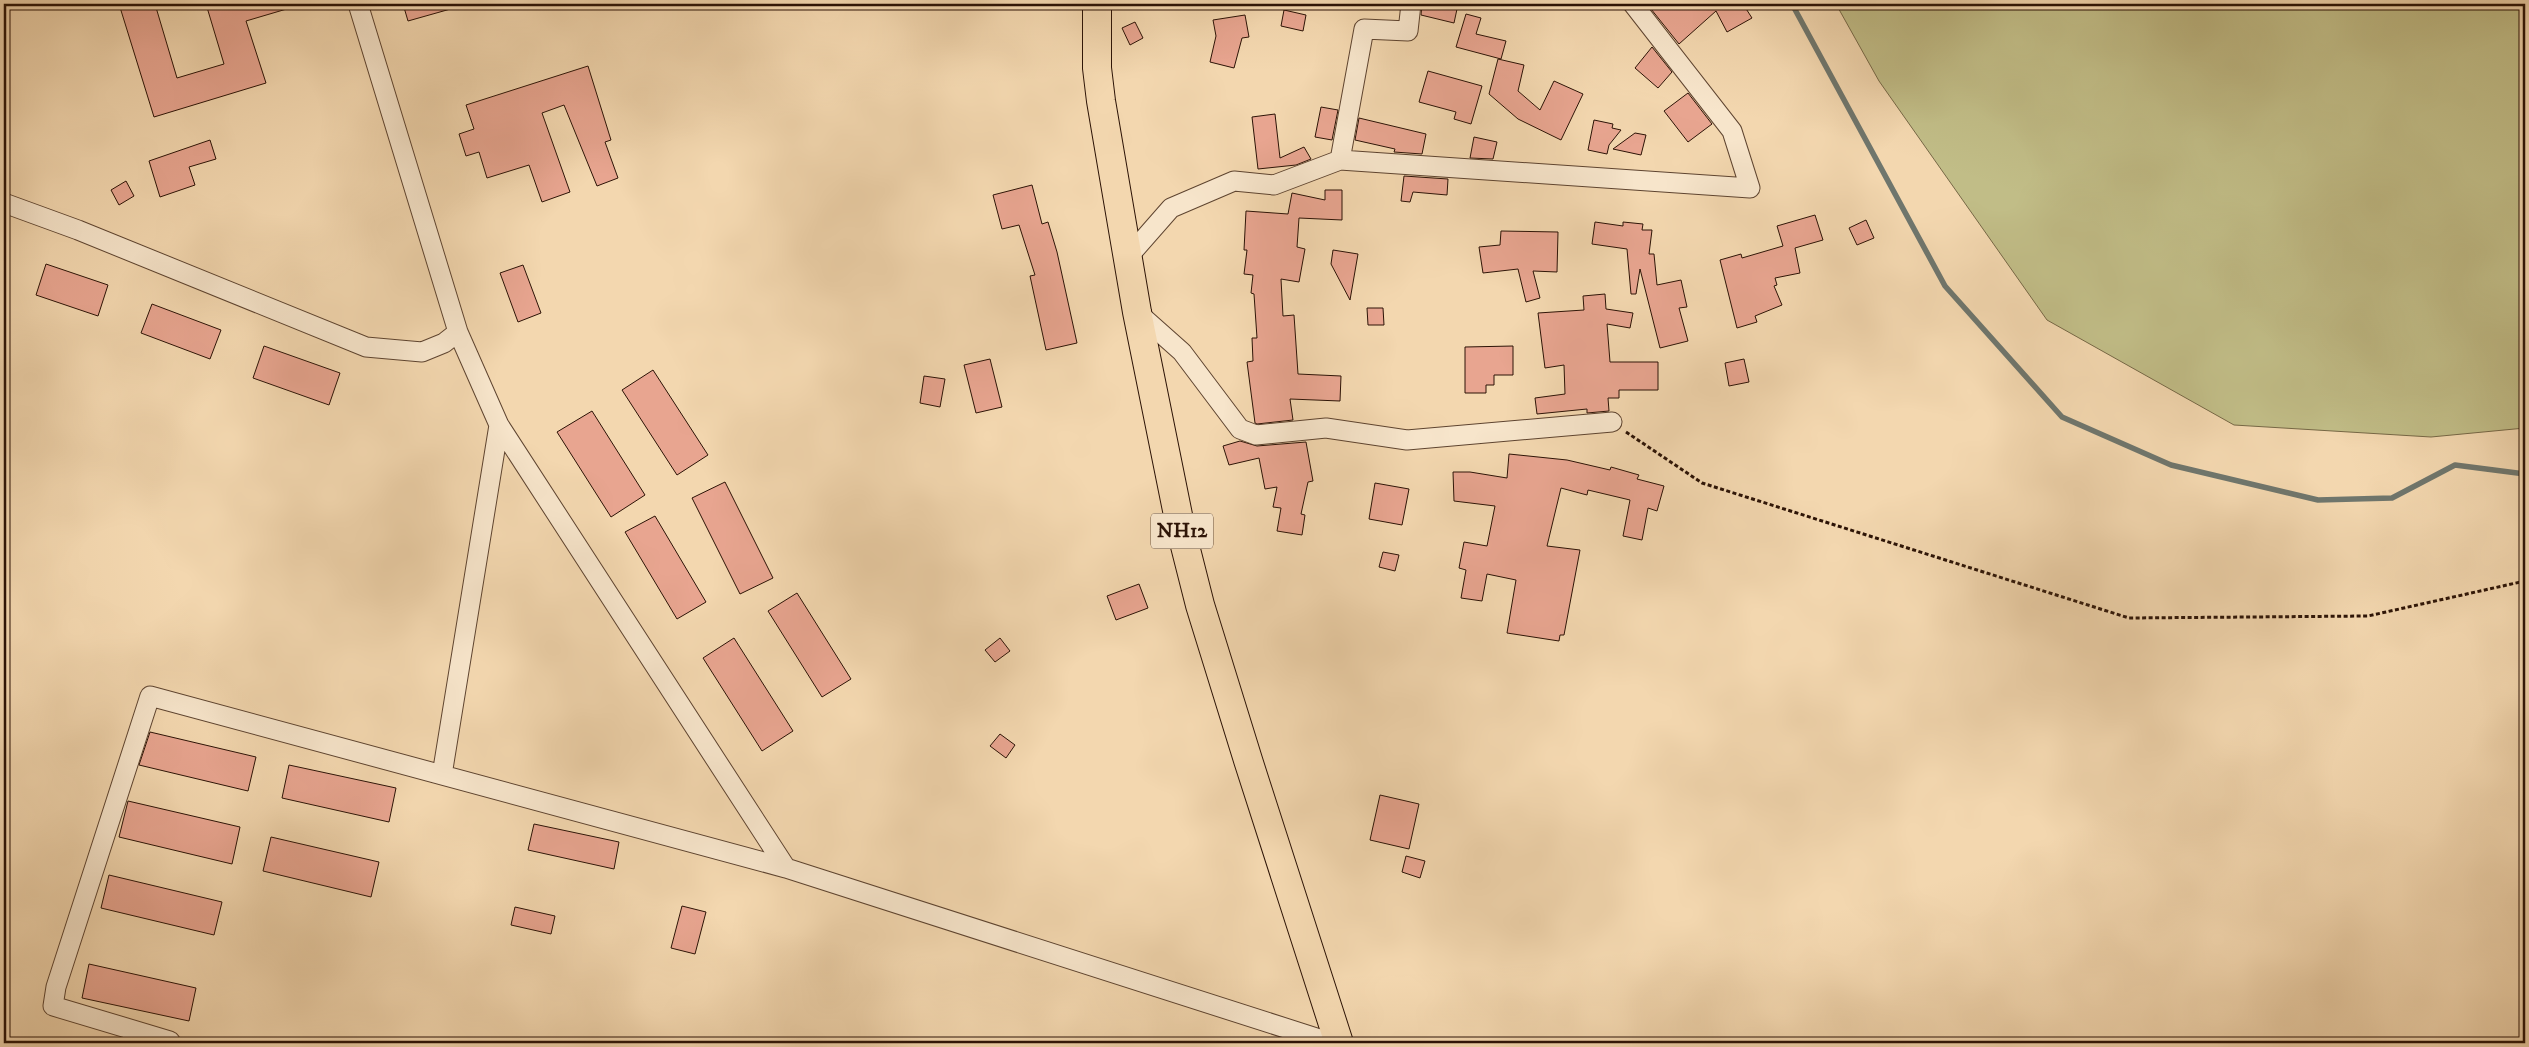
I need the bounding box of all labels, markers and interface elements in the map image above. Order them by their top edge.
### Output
road number: NH12 [1151,514,1213,548]

